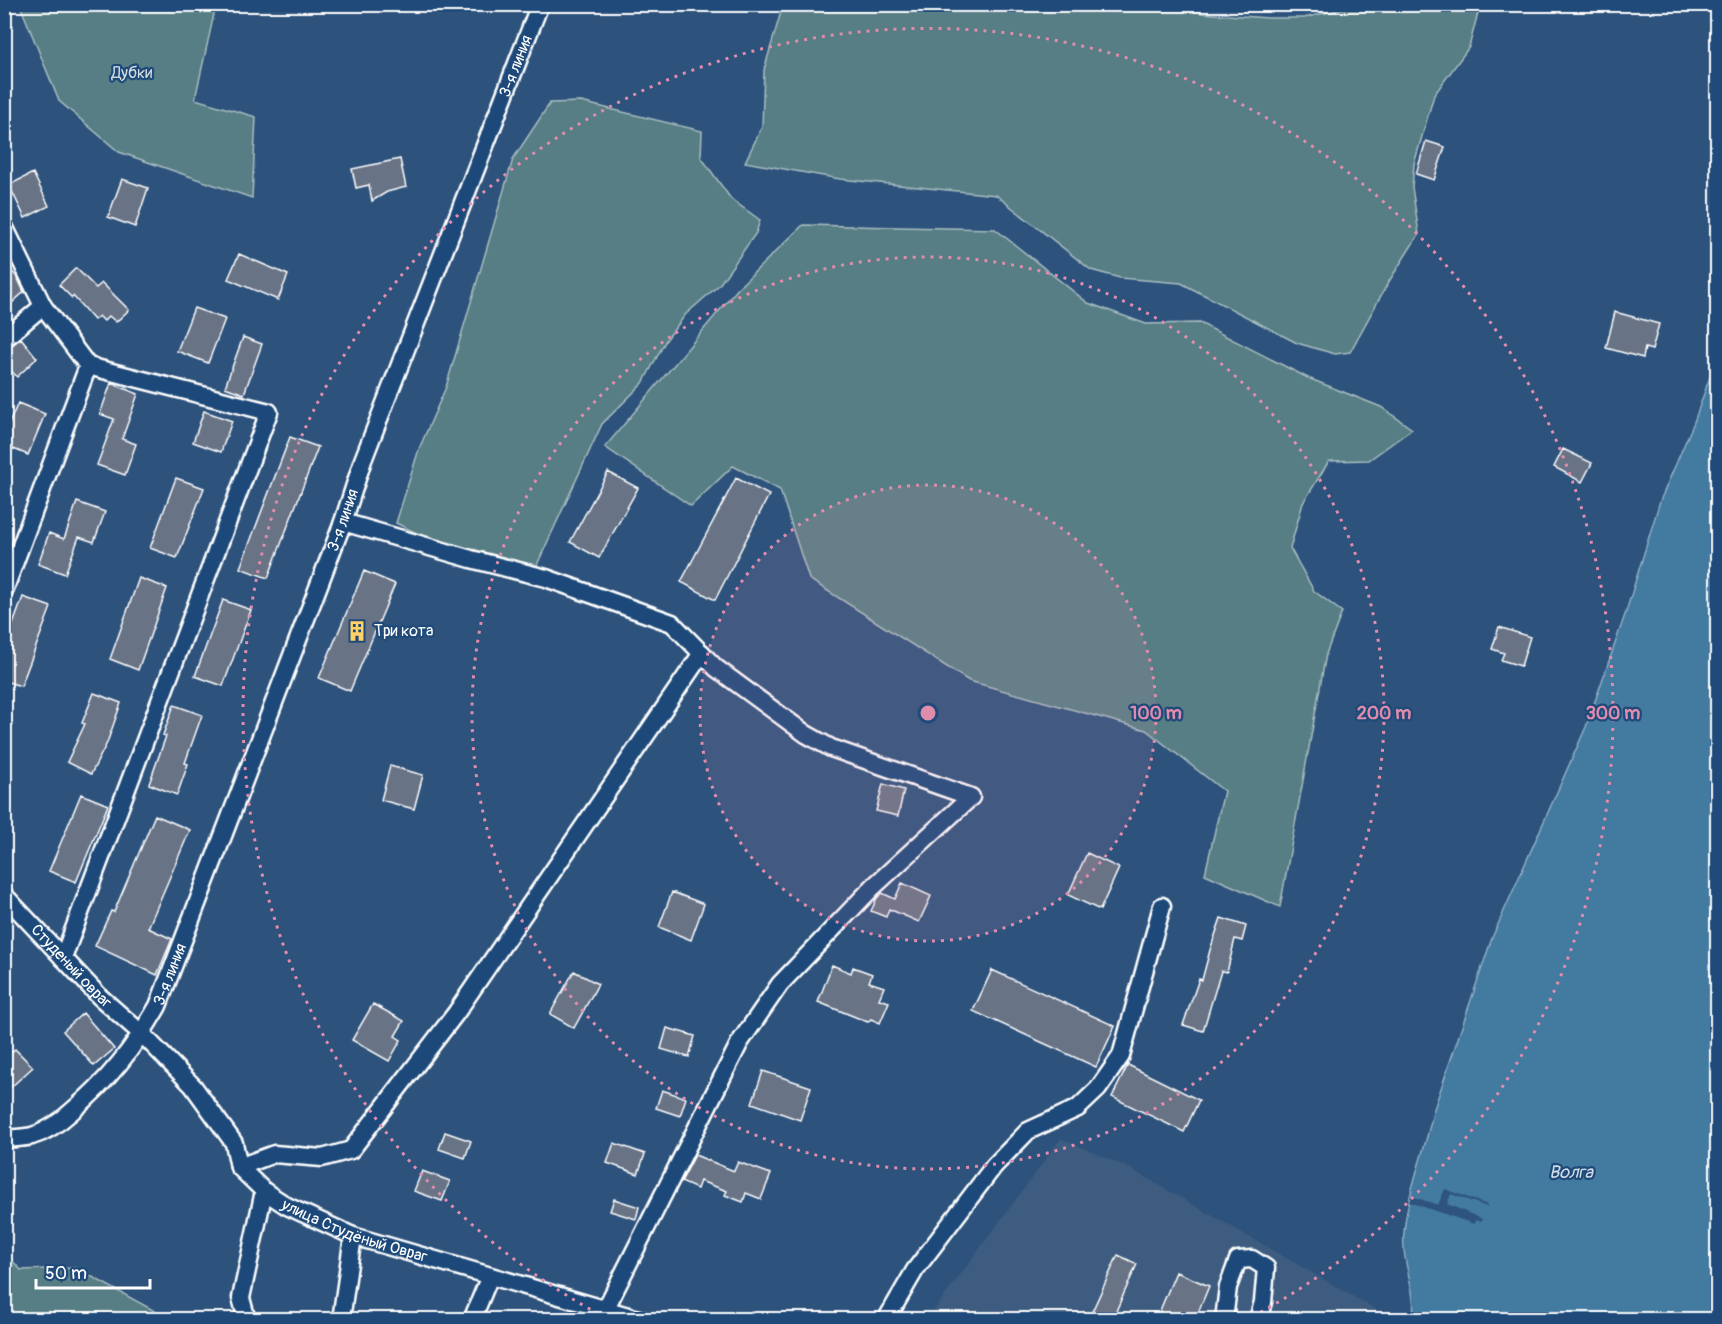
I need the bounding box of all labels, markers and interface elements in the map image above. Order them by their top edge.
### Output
street label: 3-я линия [495,32,537,100]
park label: Дубки [111,63,153,83]
street label: 3-я линия [323,486,363,554]
building icon: Три кота [345,619,369,643]
place label: Три кота [374,621,433,641]
text: 100 m [1130,702,1182,725]
text: 200 m [1357,702,1411,725]
text: 300 m [1586,702,1640,725]
centre of rings [918,703,938,723]
street label: Студеный овраг [27,920,116,1013]
street label: 3-я линия [149,941,191,1008]
water label: Волга [1549,1161,1595,1184]
street label: улица Студёный Овраг [277,1194,430,1267]
scale bar [36,1252,150,1290]
text: 50 m [45,1262,87,1285]

